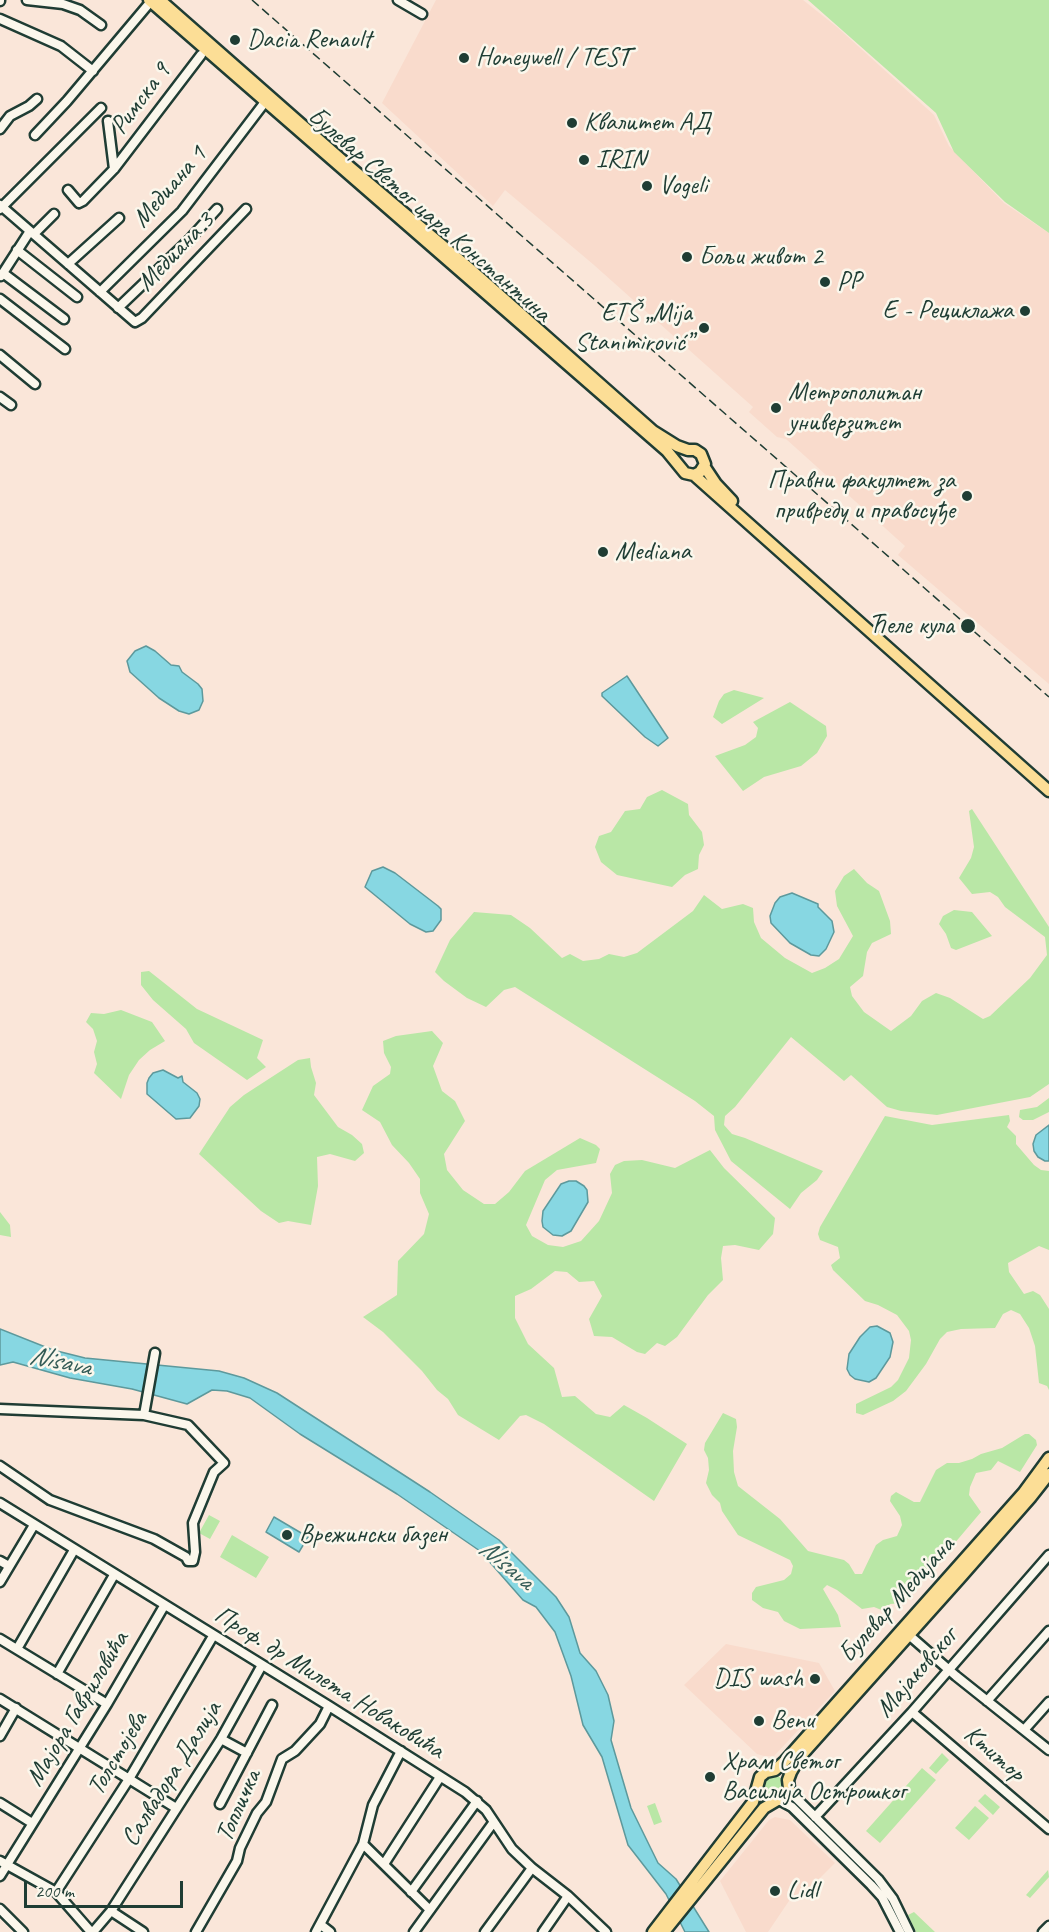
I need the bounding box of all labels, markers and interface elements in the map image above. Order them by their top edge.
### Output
place label: Dacia Renault [247,24,371,56]
marker: Dacia Renault [228,33,242,47]
place label: Honeywell / TEST [476,42,630,74]
marker: Honeywell / TEST [457,51,471,65]
street label: Римска 9 [104,57,178,141]
street label: Булевар Светог цара Константина [301,101,557,329]
place label: Квалитет АД [584,107,710,139]
marker: Квалитет АД [565,116,579,130]
street label: Медиана 1 [126,140,214,234]
place label: IRIN [596,144,646,176]
marker: IRIN [577,153,591,167]
place label: Vogeli [659,170,707,202]
marker: Vogeli [640,179,654,193]
street label: Медиана 3 [131,206,221,298]
place label: Бољи живот 2 [699,241,823,273]
marker: Бољи живот 2 [680,250,694,264]
place label: PP [837,266,861,298]
marker: PP [818,275,832,289]
place label: Е - Рециклажа [882,295,1013,327]
place label: ETŠ „Mija Stanimirović” [575,297,692,358]
marker: Е - Рециклажа [1018,304,1032,318]
marker: ETŠ „Mija Stanimirović” [697,321,711,335]
place label: Метрополитан универзитет [788,377,921,438]
marker: Метрополитан универзитет [769,401,783,415]
place label: Правни факултет за привреду и правосуђе [767,465,955,526]
marker: Правни факултет за привреду и правосуђе [960,489,974,503]
place label: Mediana [615,536,691,568]
marker: Mediana [596,545,610,559]
place label: Ћеле кула [868,610,954,642]
marker: Ћеле кула [959,617,977,635]
water label: Nisava [26,1340,94,1384]
place label: Врежински базен [299,1519,447,1551]
marker: Врежински базен [280,1528,294,1542]
street label: Булевар Медијана [832,1531,962,1669]
water label: Nisava [472,1533,540,1597]
street label: Проф. др Милета Новаковића [208,1600,450,1766]
street label: Мајаковског [870,1622,964,1724]
street label: Мајора Гавриловића [20,1626,136,1792]
place label: DIS wash [713,1663,803,1695]
marker: DIS wash [808,1672,822,1686]
street label: Салвадора Далија [115,1696,229,1852]
place label: Benu [771,1705,814,1737]
street label: Толстојева [81,1707,155,1801]
marker: Benu [752,1714,766,1728]
street label: Ктитор [957,1719,1031,1789]
place label: Храм Светог Василија Острошког [722,1746,905,1808]
street label: Топличка [209,1765,269,1847]
marker: Храм Светог Василија Острошког [703,1770,717,1784]
scale bar [27,1869,186,1907]
place label: Lidl [787,1875,818,1907]
text: 200 m [35,1880,74,1902]
marker: Lidl [768,1884,782,1898]

